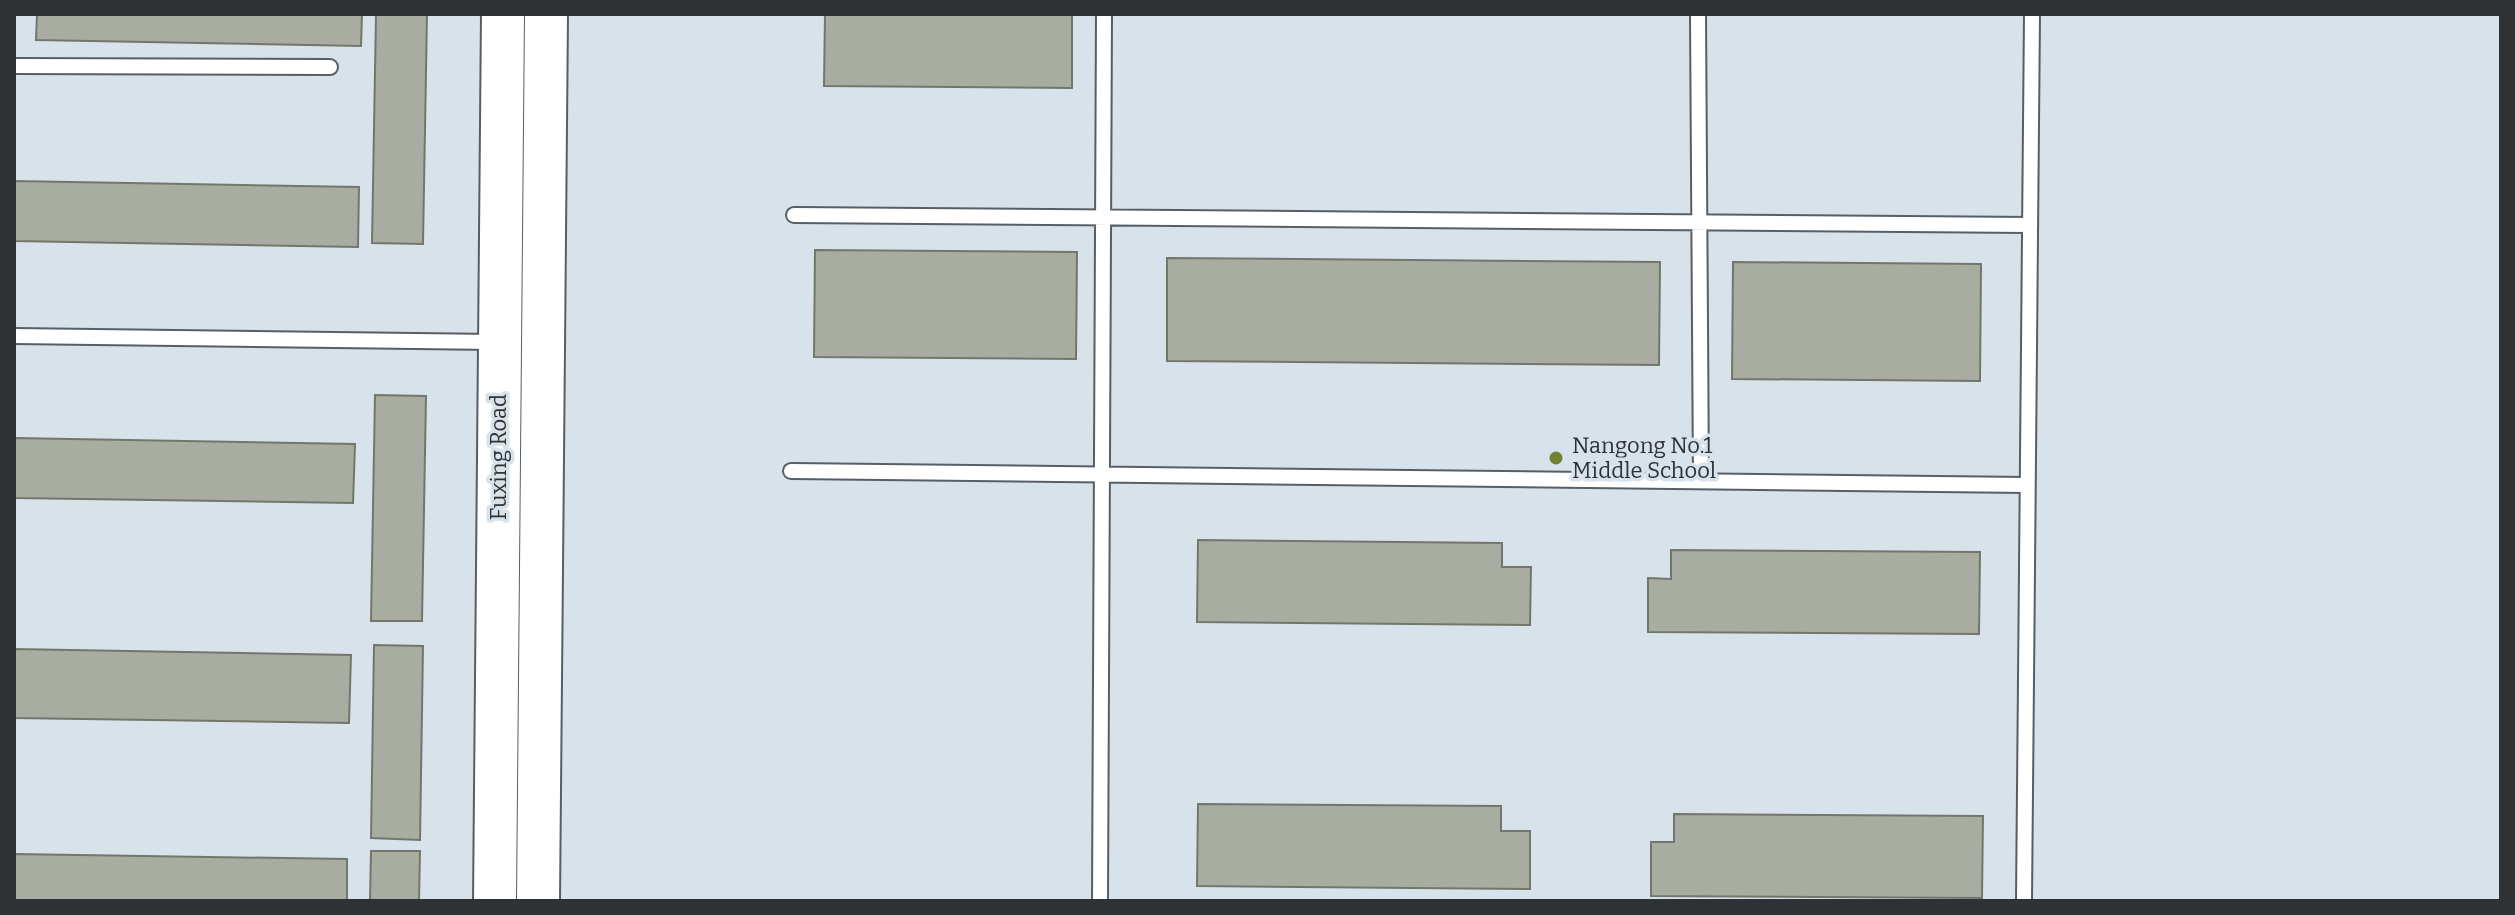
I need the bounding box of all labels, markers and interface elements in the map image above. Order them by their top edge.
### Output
street label: Fuxing Road [485,394,512,520]
place label: Nangong No.1 Middle School [1572,432,1716,484]
marker: Nangong No.1 Middle School [1547,449,1565,467]

